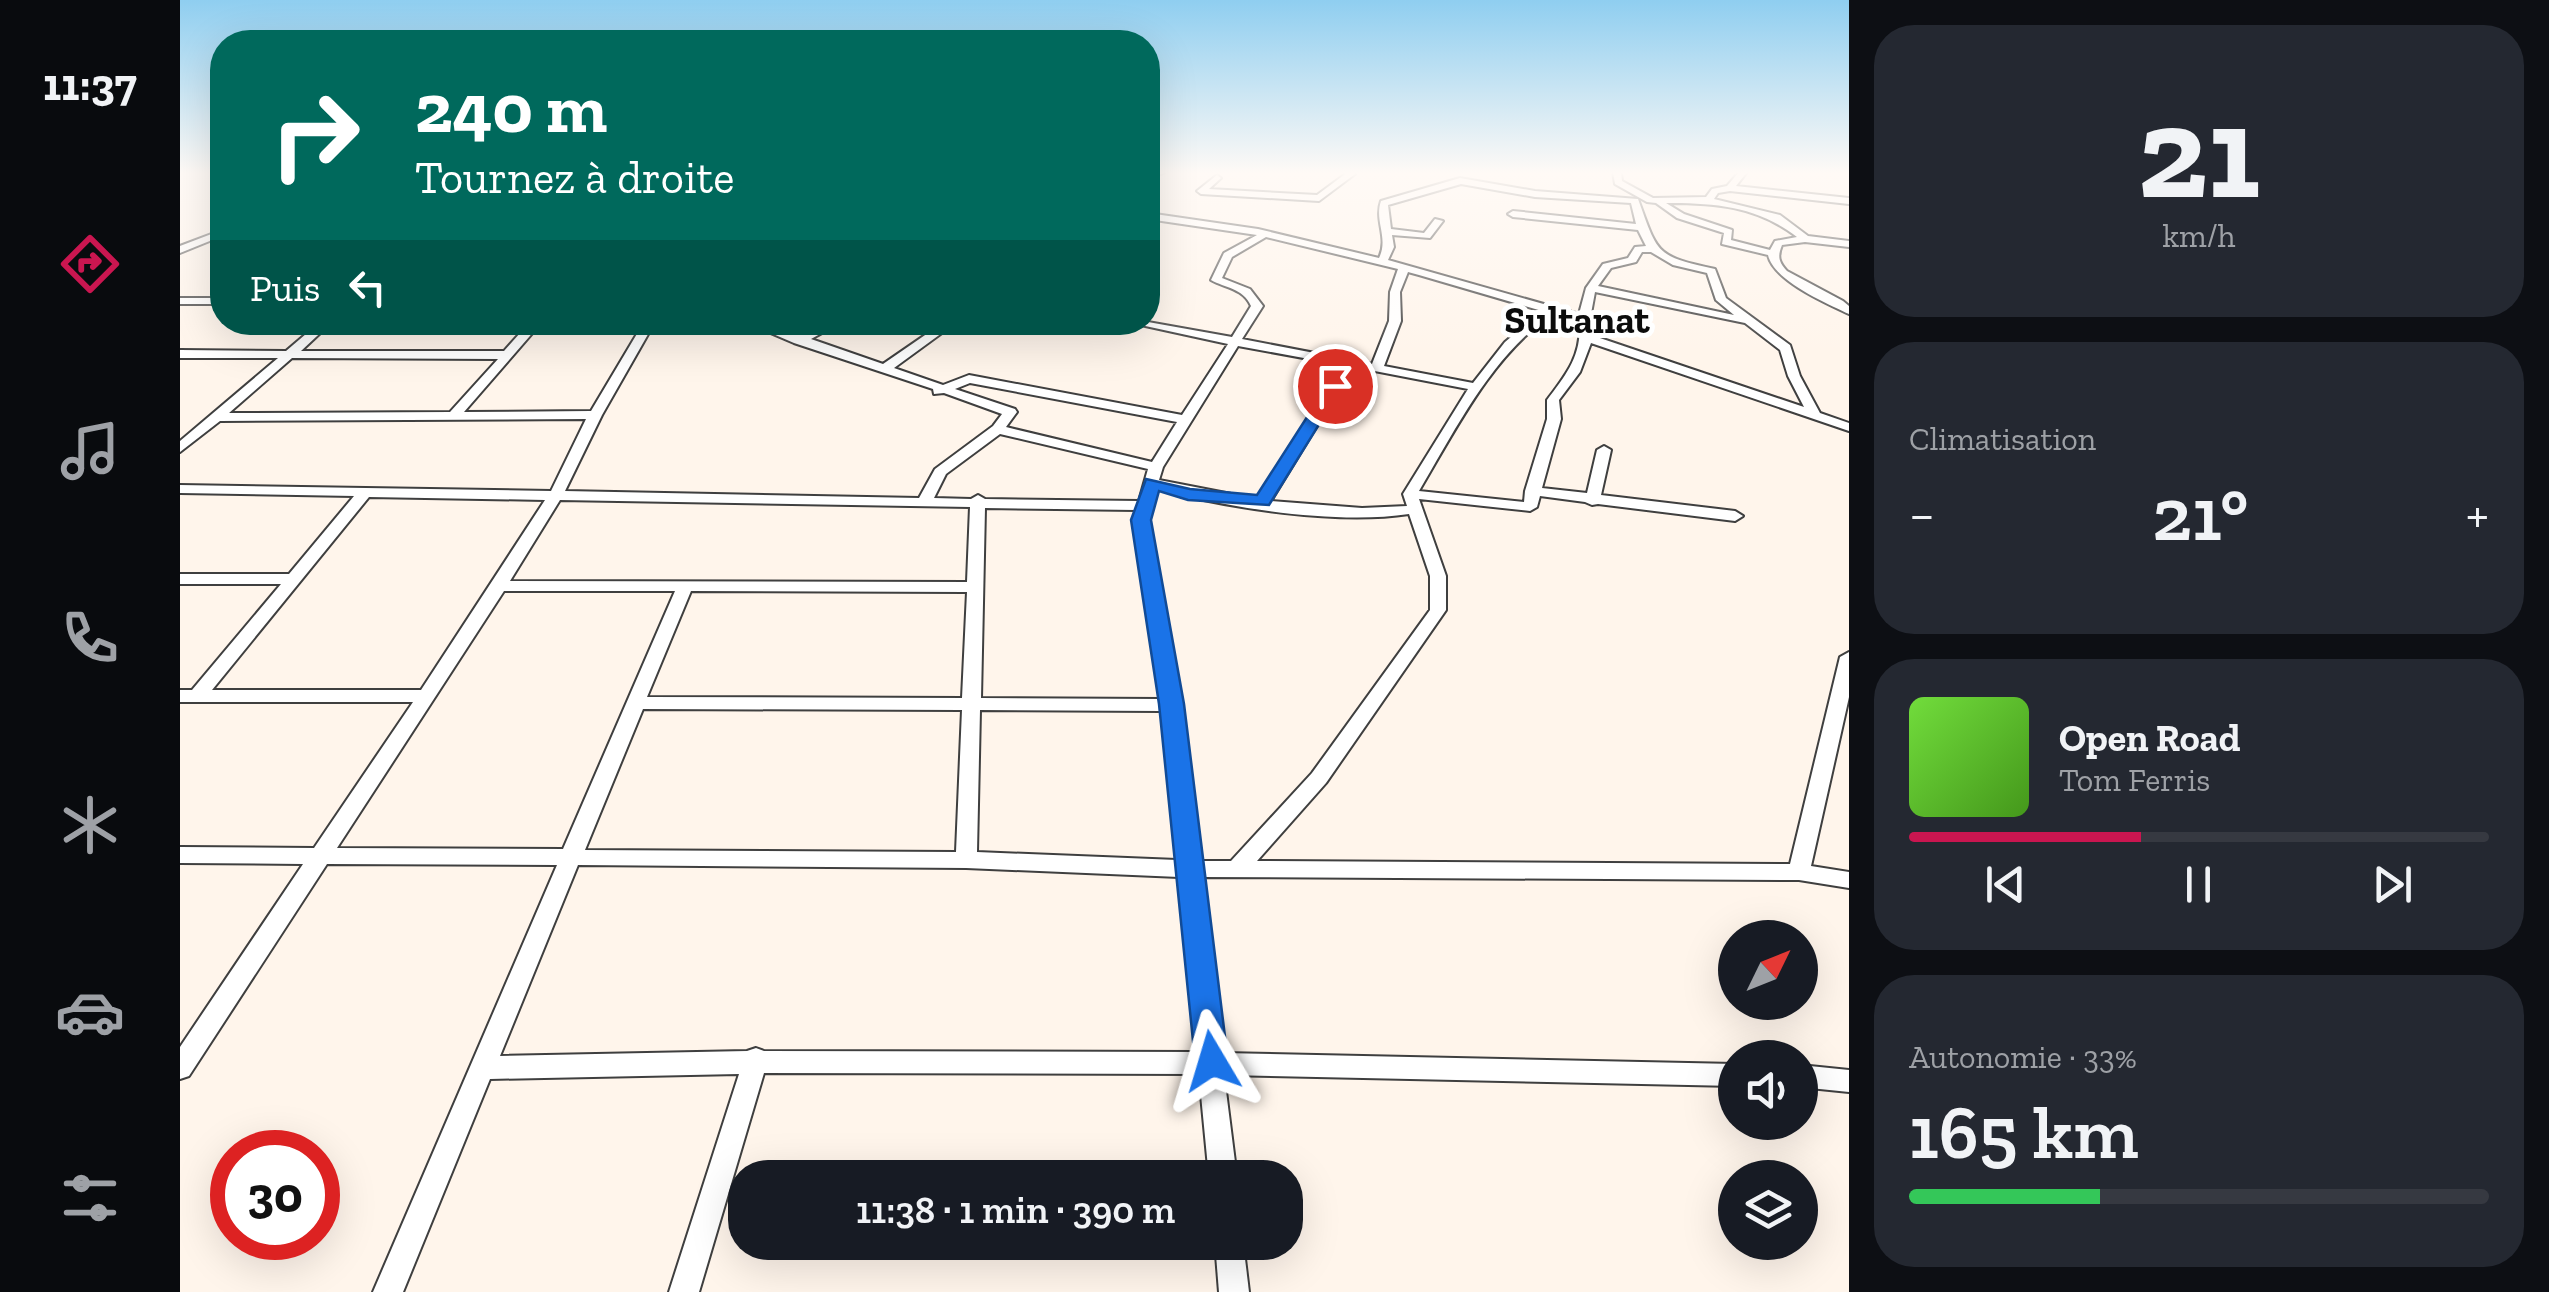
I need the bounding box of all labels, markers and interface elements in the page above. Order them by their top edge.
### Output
text: 11:37 [43,58,137,112]
text: 240 m [415,66,607,150]
icon: right [250,70,380,200]
text: 21 [2138,74,2260,230]
text: Tournez à droite [415,151,734,205]
text: km/h [2162,217,2236,255]
icon: directions [55,229,125,299]
icon: left [340,260,395,315]
text: Puis [250,265,320,311]
district label: Sultanat [1504,297,1651,343]
pin [1293,344,1378,429]
icon: arrive [1308,359,1363,414]
icon: music [55,416,125,486]
text: Climatisation [1909,420,2096,458]
text: 21° [2152,469,2248,559]
text: − [1909,481,1935,547]
text: + [2466,481,2489,547]
icon: phone [55,603,125,673]
text: Open Road [2059,715,2241,761]
text: Tom Ferris [2059,761,2210,799]
icon: climate [55,790,125,860]
icon: previous [1978,857,2033,912]
icon: pause [2171,857,2226,912]
icon: next [2365,857,2420,912]
north arrow [1718,920,1818,1020]
map controls [1718,920,1818,1260]
icon: car [55,977,125,1047]
position arrow [1160,1009,1264,1113]
text: Autonomie · 33% [1909,1038,2137,1076]
button: sound [1718,1040,1818,1140]
text: 165 km [1909,1087,2139,1177]
speed limit sign: 30 [210,1130,340,1260]
button: layers [1718,1160,1818,1260]
icon: filters [55,1163,125,1233]
text: 11:38 · 1 min · 390 m [856,1187,1175,1233]

